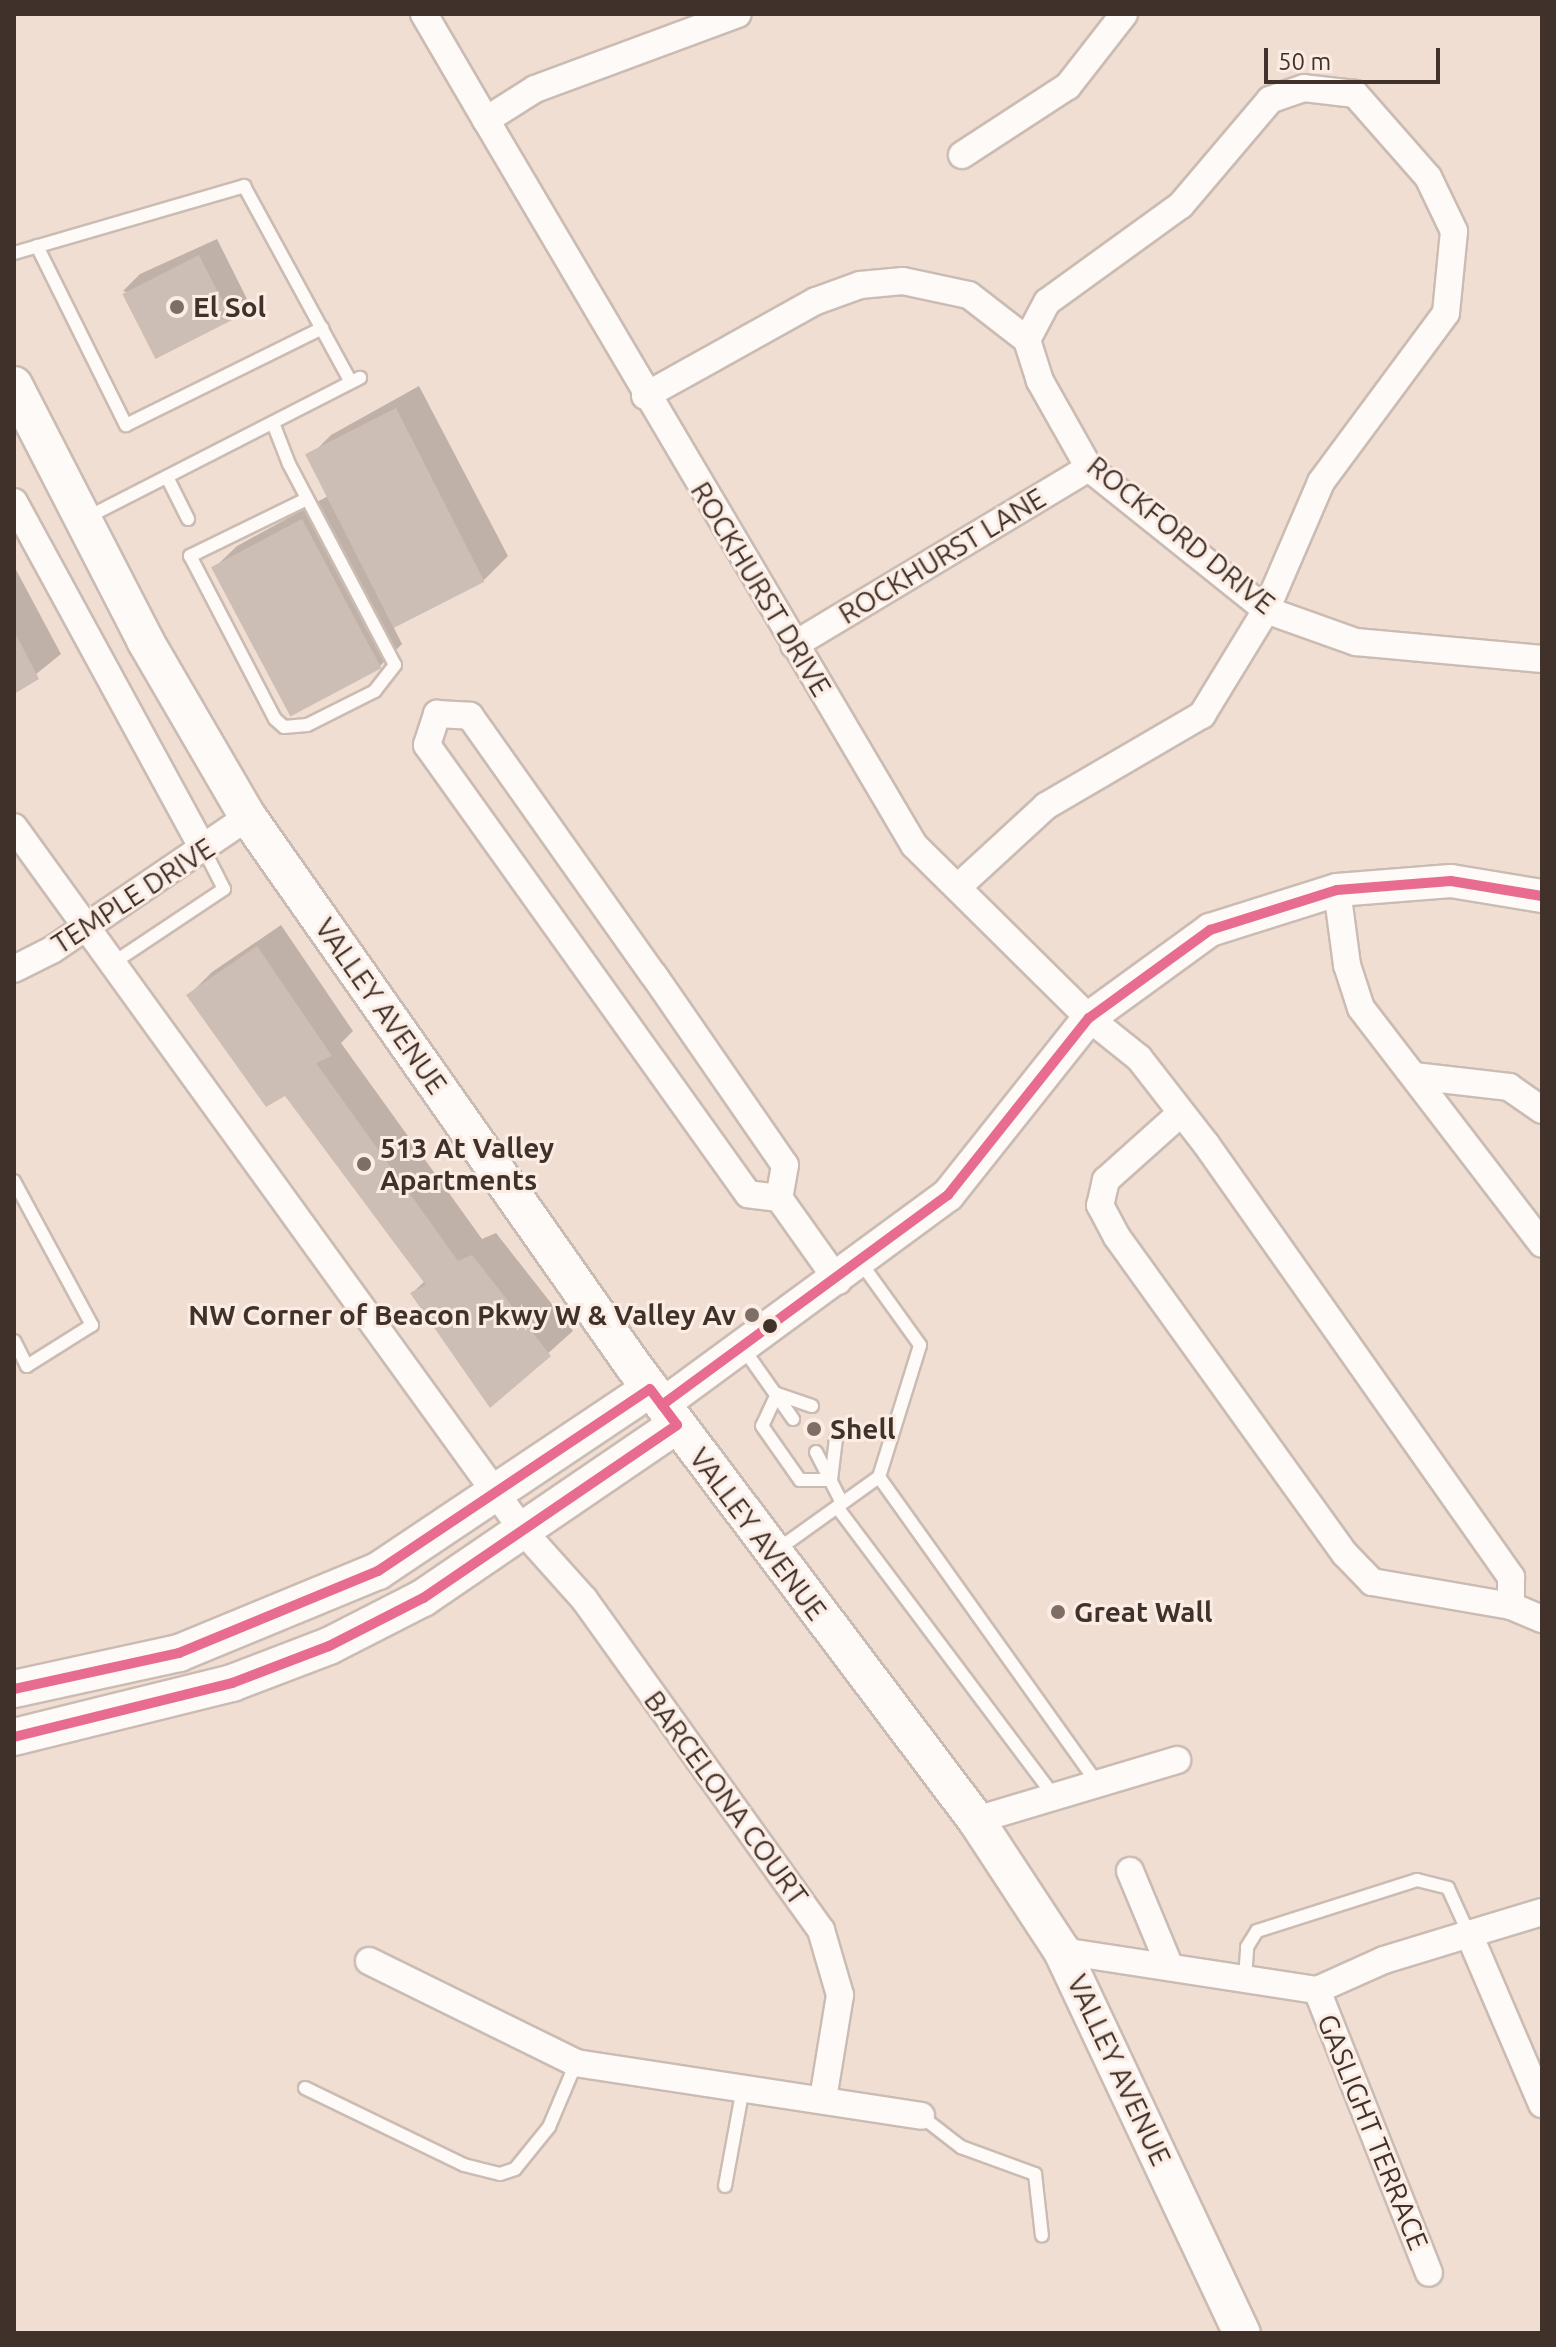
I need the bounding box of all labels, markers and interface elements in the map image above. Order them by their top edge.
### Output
scale bar [1268,32,1444,82]
text: 50 m [1278,48,1331,75]
place label: El Sol [193,290,266,324]
marker: El Sol [168,298,186,316]
street label: ROCKFORD DRIVE [1081,449,1281,621]
street label: ROCKHURST DRIVE [684,476,838,702]
street label: ROCKHURST LANE [833,481,1051,631]
street label: TEMPLE DRIVE [46,831,220,961]
street label: VALLEY AVENUE [308,912,454,1100]
place label: 513 At Valley Apartments [380,1131,554,1197]
marker: 513 At Valley Apartments [355,1155,373,1173]
place label: NW Corner of Beacon Pkwy W & Valley Av [188,1298,736,1332]
marker: NW Corner of Beacon Pkwy W & Valley Av [743,1306,761,1324]
unlabelled marker [762,1318,778,1334]
place label: Shell [830,1412,895,1446]
marker: Shell [805,1420,823,1438]
street label: VALLEY AVENUE [682,1441,834,1627]
place label: Great Wall [1074,1595,1213,1629]
marker: Great Wall [1049,1603,1067,1621]
street label: BARCELONA COURT [637,1684,815,1912]
street label: VALLEY AVENUE [1060,1969,1178,2171]
street label: GASLIGHT TERRACE [1310,2009,1436,2255]

